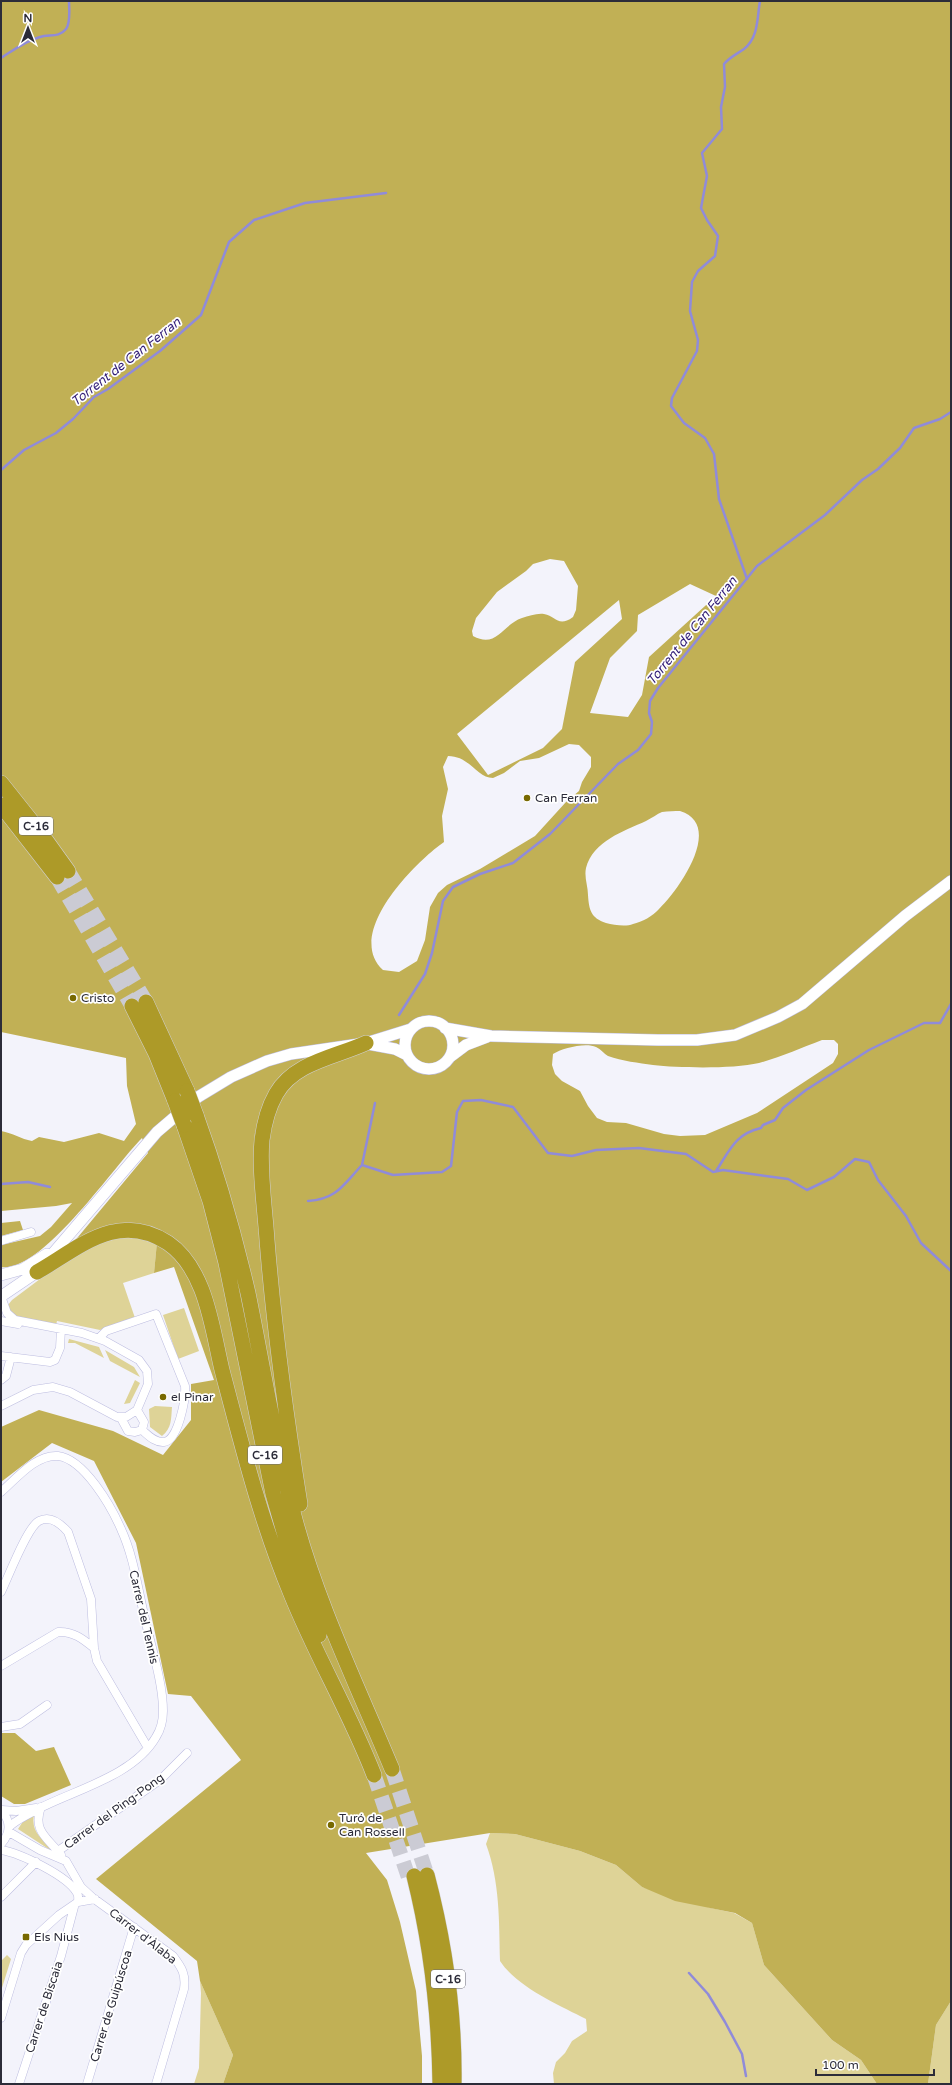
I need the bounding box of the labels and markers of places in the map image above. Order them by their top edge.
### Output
place label: Can Ferran [535,791,597,805]
marker: Can Ferran [522,793,532,803]
place label: Cristo [81,991,114,1005]
marker: Cristo [68,993,78,1003]
place label: el Pinar [171,1390,214,1404]
marker: el Pinar [158,1392,168,1402]
place label: Turó de Can Rossell [339,1811,405,1839]
marker: Turó de Can Rossell [326,1820,336,1830]
place label: Els Nius [34,1930,79,1944]
marker: Els Nius [21,1932,31,1942]

